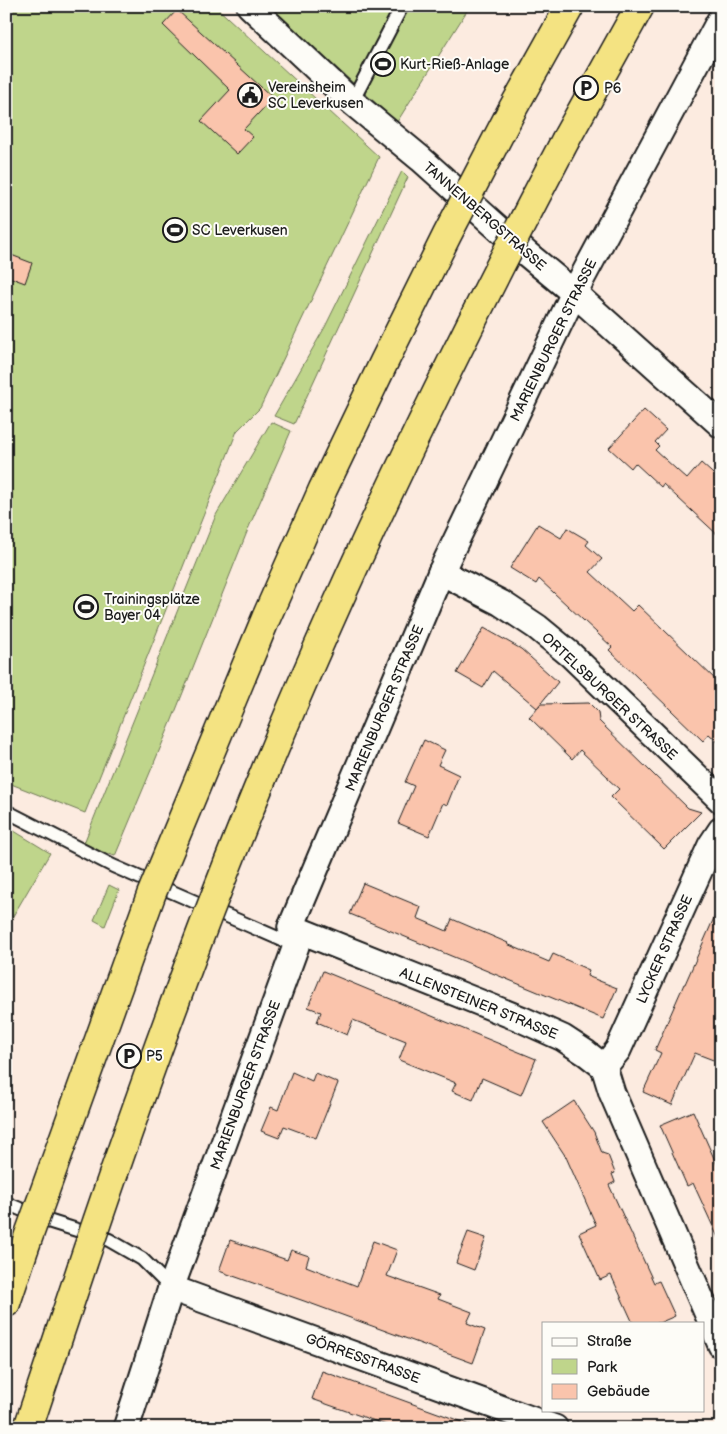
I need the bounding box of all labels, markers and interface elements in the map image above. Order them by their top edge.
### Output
sports icon: Kurt-Rieß-Anlage [370,51,396,77]
place label: Kurt-Rieß-Anlage [400,56,509,73]
parking icon: P6 [573,75,599,101]
place label: Vereinsheim SC Leverkusen [268,79,364,112]
place label: P6 [604,80,622,97]
public building icon: Vereinsheim SC Leverkusen [237,82,263,108]
street label: TANNENBERGSTRASSE [420,158,549,274]
sports icon: SC Leverkusen [162,217,188,243]
place label: SC Leverkusen [192,222,288,239]
street label: MARIENBURGER STRASSE [507,256,600,424]
place label: Trainingsplätze Bayer 04 [104,591,200,624]
sports icon: Trainingsplätze Bayer 04 [73,594,99,620]
street label: MARIENBURGER STRASSE [342,623,427,794]
street label: ORTELSBURGER STRASSE [538,629,681,764]
street label: LYCKER STRASSE [633,892,696,1006]
street label: ALLENSTEINER STRASSE [397,964,560,1043]
street label: MARIENBURGER STRASSE [207,998,284,1172]
parking icon: P5 [116,1043,142,1069]
place label: P5 [146,1048,163,1065]
legend [542,1322,704,1412]
street label: GÖRRESSTRASSE [303,1329,423,1387]
text: Straße [587,1332,632,1351]
text: Park [587,1358,618,1377]
text: Gebäude [587,1382,650,1401]

